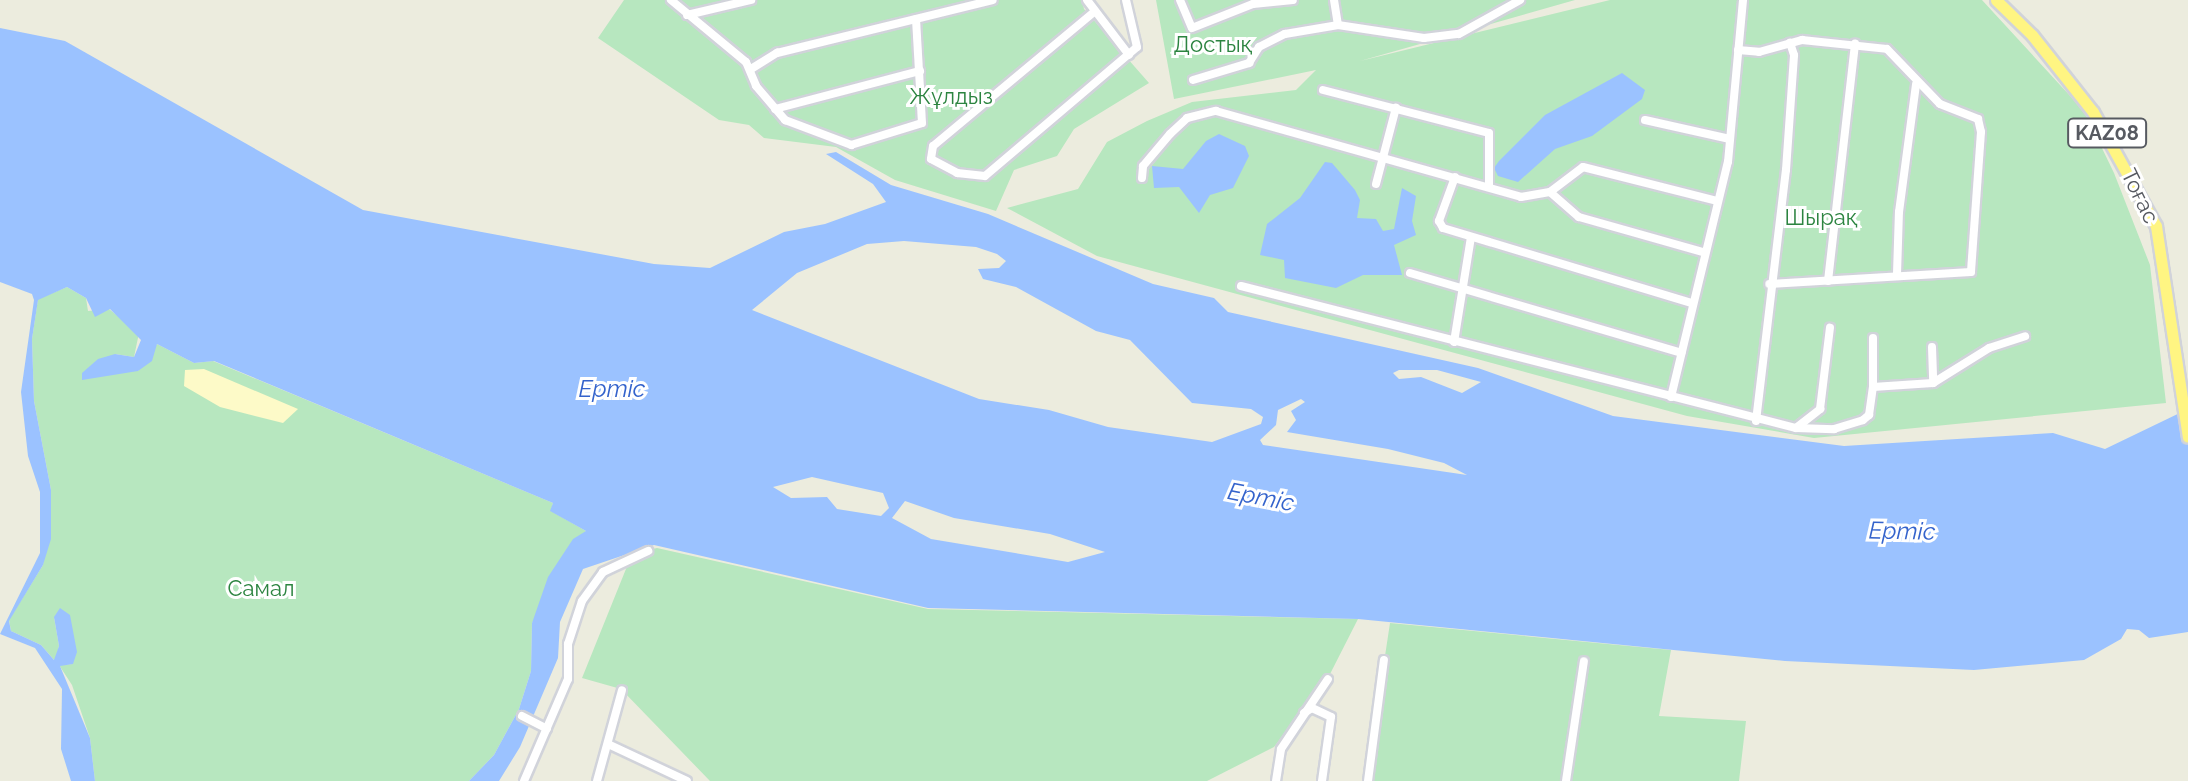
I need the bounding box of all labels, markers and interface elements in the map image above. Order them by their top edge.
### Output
park label: Достық [1174,32,1252,58]
park label: Жұлдыз [909,84,993,110]
road number: KAZ08 [2067,117,2147,149]
street label: Тоғас [2116,164,2164,228]
park label: Шырақ [1784,205,1858,231]
water label: Ертіс [579,375,645,403]
water label: Ертіс [1225,476,1297,518]
water label: Ертіс [1868,516,1936,546]
park label: Самал [227,576,295,602]

